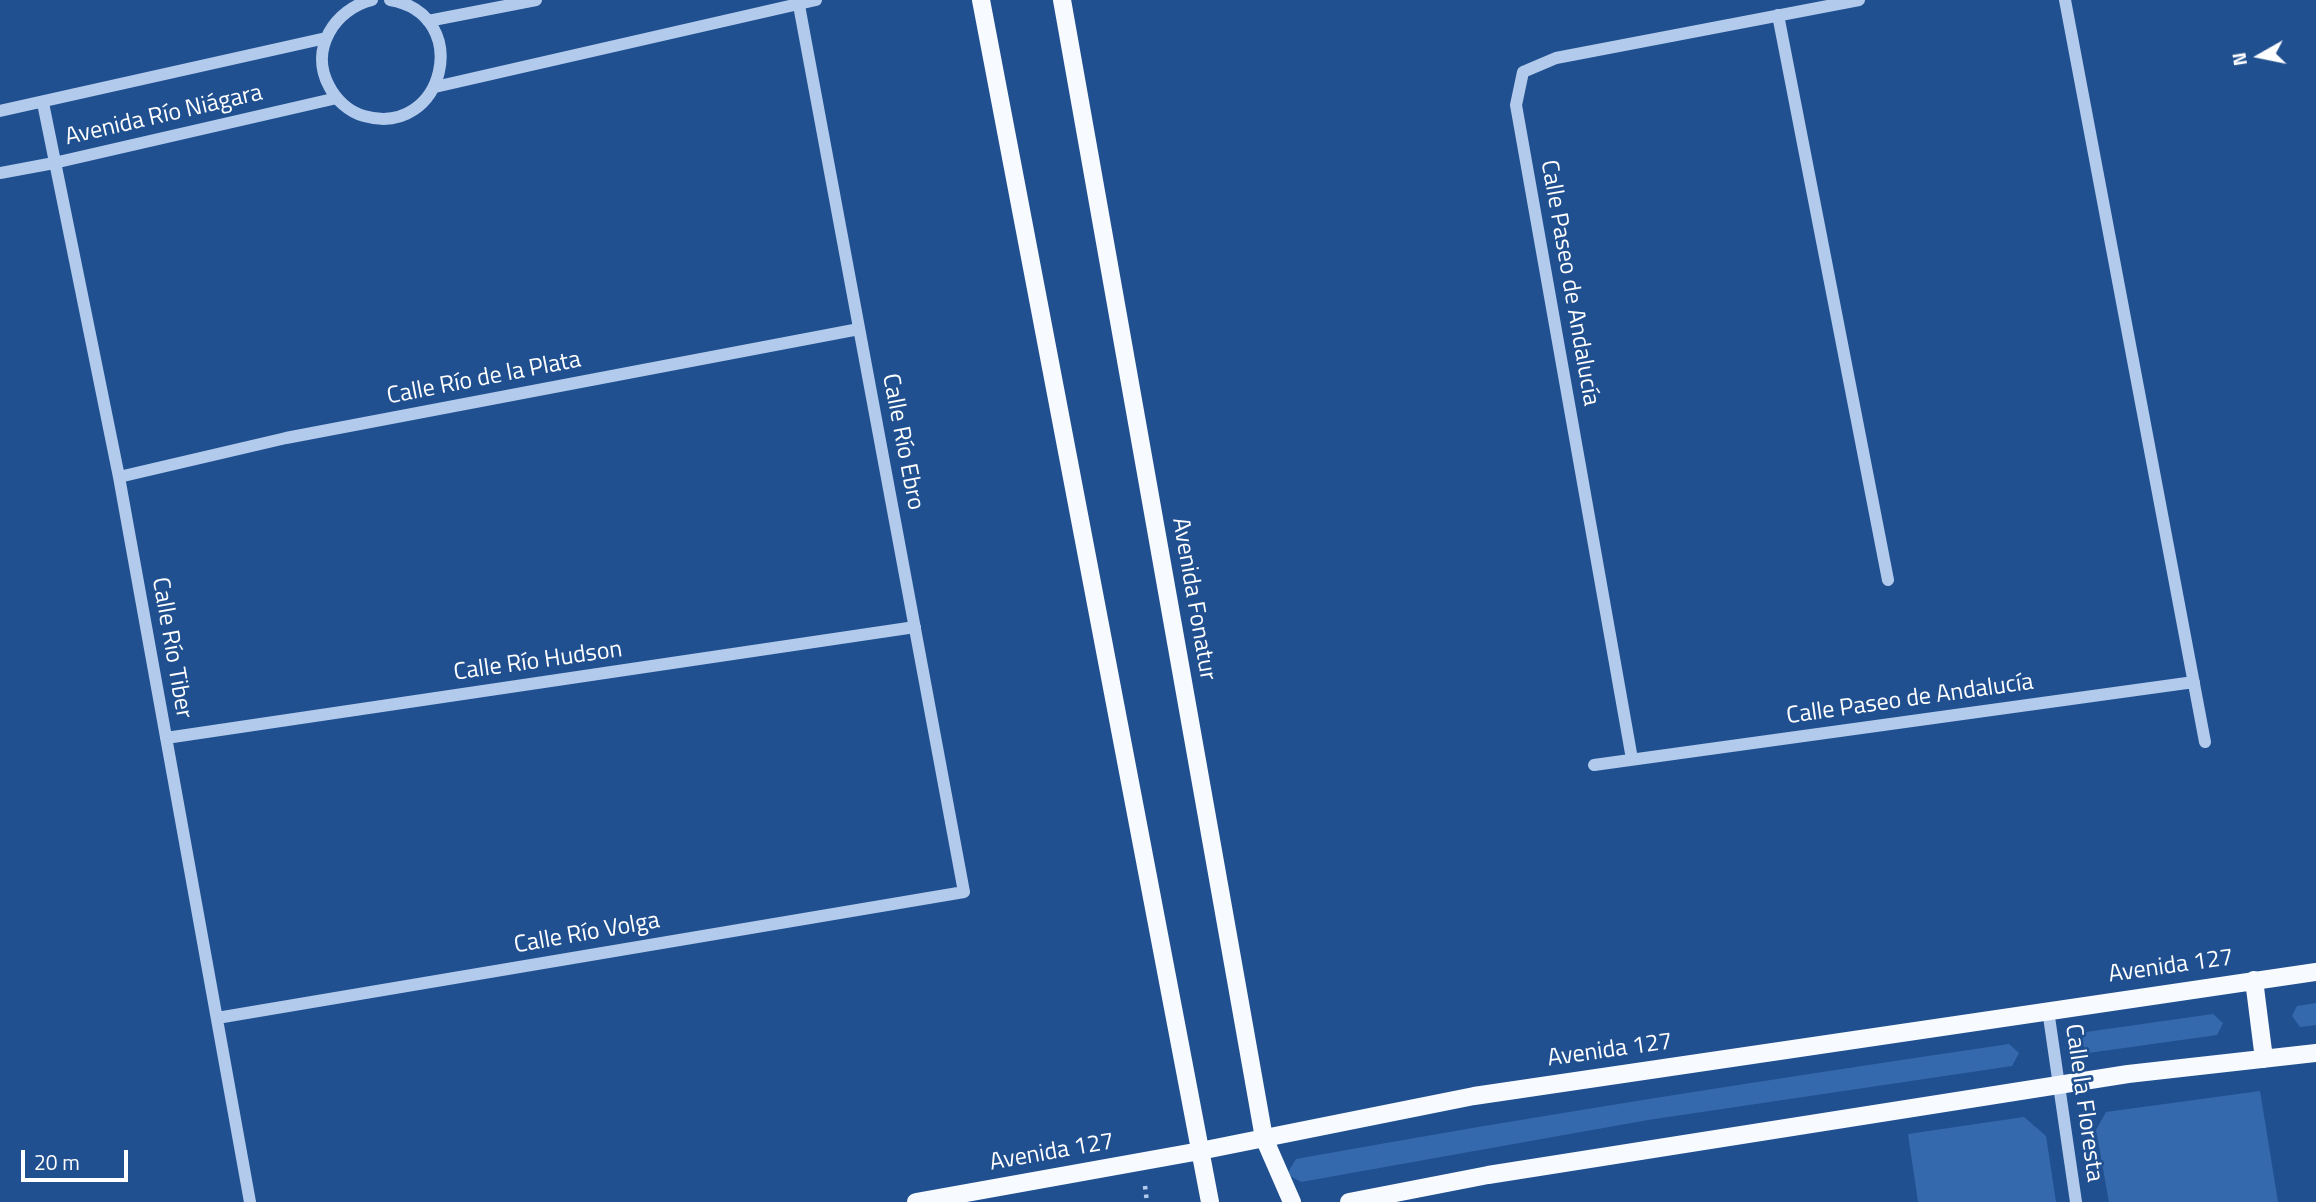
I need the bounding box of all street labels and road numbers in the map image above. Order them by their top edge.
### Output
street label: Avenida Río Niágara [63,79,265,153]
street label: Calle Paseo de Andalucía [1533,158,1605,408]
street label: Calle Río de la Plata [385,346,583,412]
street label: Calle Río Ebro [875,371,929,513]
street label: Avenida Fonatur [1165,515,1221,683]
street label: Calle Río Tiber [144,575,198,721]
street label: Calle Río Hudson [452,636,624,688]
street label: Calle Paseo de Andalucía [1785,668,2035,732]
street label: Calle Río Volga [512,907,662,961]
street label: Avenida 127 [2107,944,2235,990]
street label: Calle la Floresta [2058,1022,2108,1184]
street label: Avenida 127 [1546,1028,1674,1074]
street label: Avenida 127 [988,1128,1116,1178]

